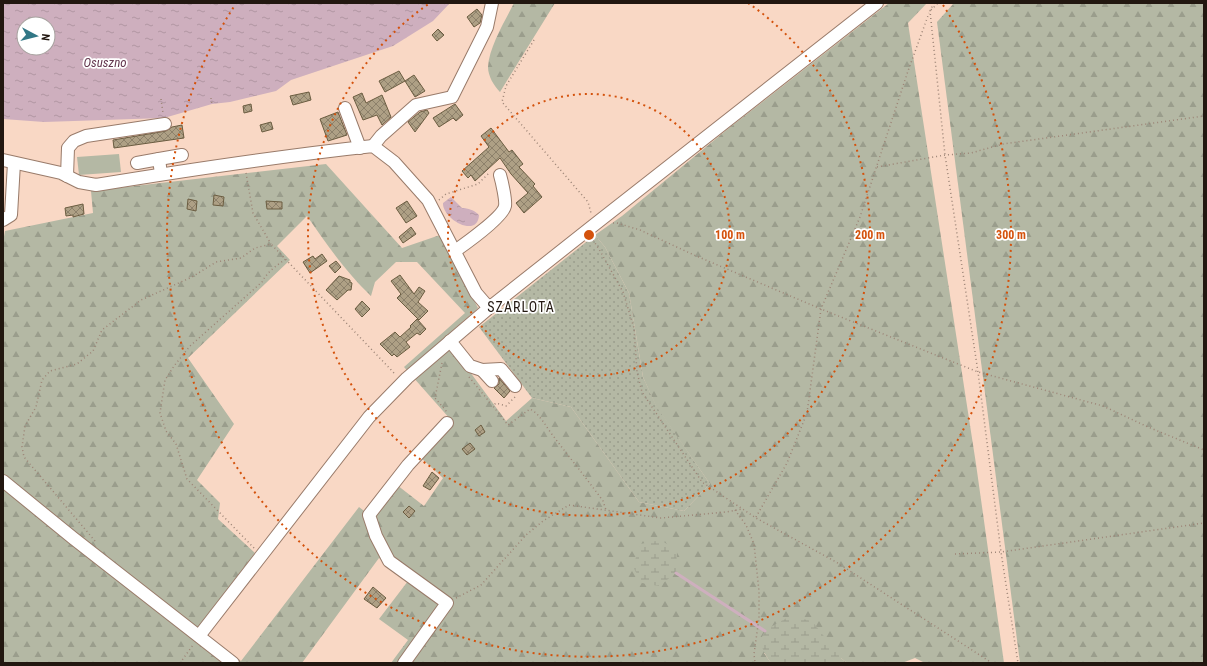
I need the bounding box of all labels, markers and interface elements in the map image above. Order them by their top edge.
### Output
north arrow [16,16,56,56]
text: N [39,33,52,42]
water label: Osuszno [83,55,127,70]
centre of rings [582,228,596,242]
text: 100 m [715,228,745,242]
text: 200 m [855,228,885,242]
text: 300 m [996,228,1026,242]
district label: SZARLOTA [487,299,555,315]

